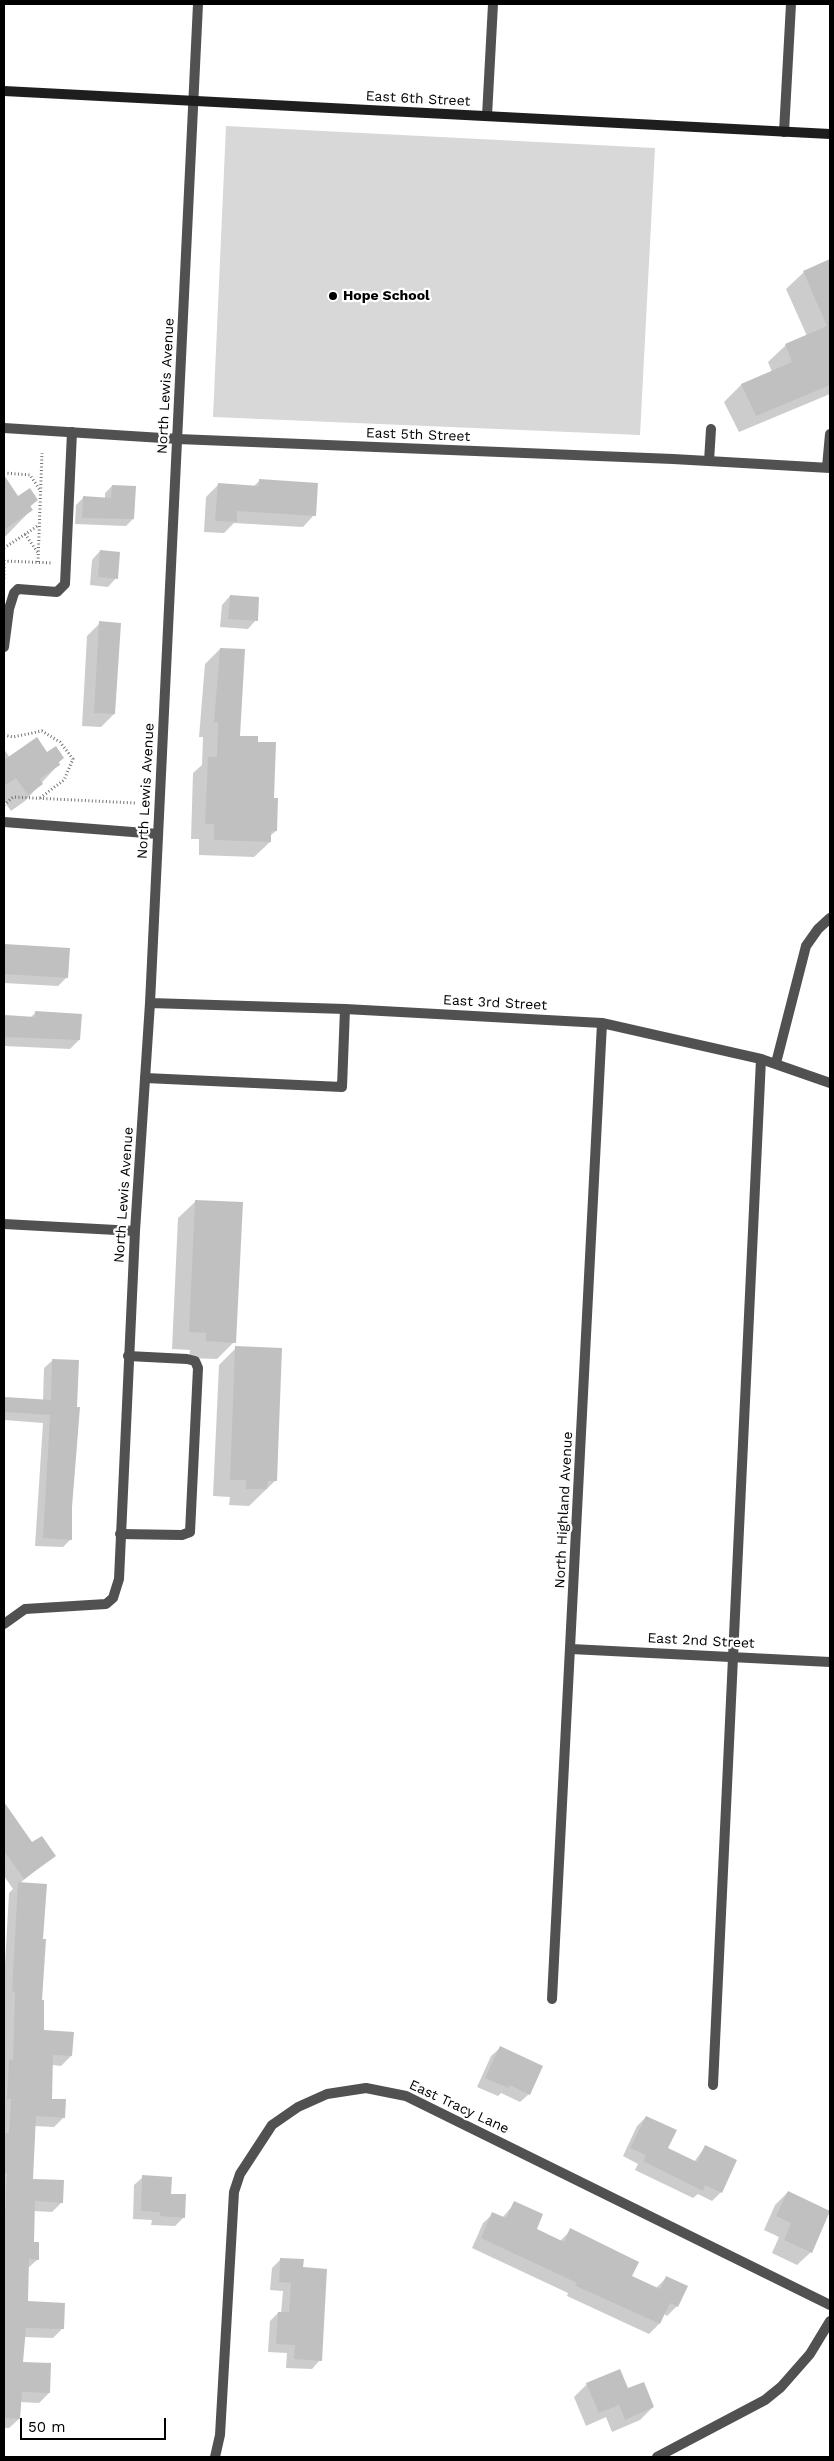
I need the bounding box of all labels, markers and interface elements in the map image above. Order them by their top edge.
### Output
street label: East 6th Street [365,88,471,110]
place label: Hope School [343,288,430,304]
marker: Hope School [327,290,339,302]
street label: North Lewis Avenue [154,317,178,455]
street label: East 5th Street [366,425,470,445]
street label: North Lewis Avenue [134,722,158,860]
street label: East 3rd Street [443,992,547,1014]
street label: North Lewis Avenue [111,1126,137,1264]
street label: North Highland Avenue [551,1431,577,1589]
street label: East 2nd Street [647,1630,755,1652]
street label: East Tracy Lane [406,2076,512,2138]
scale bar [22,2408,169,2440]
text: 50 m [28,2418,65,2436]

